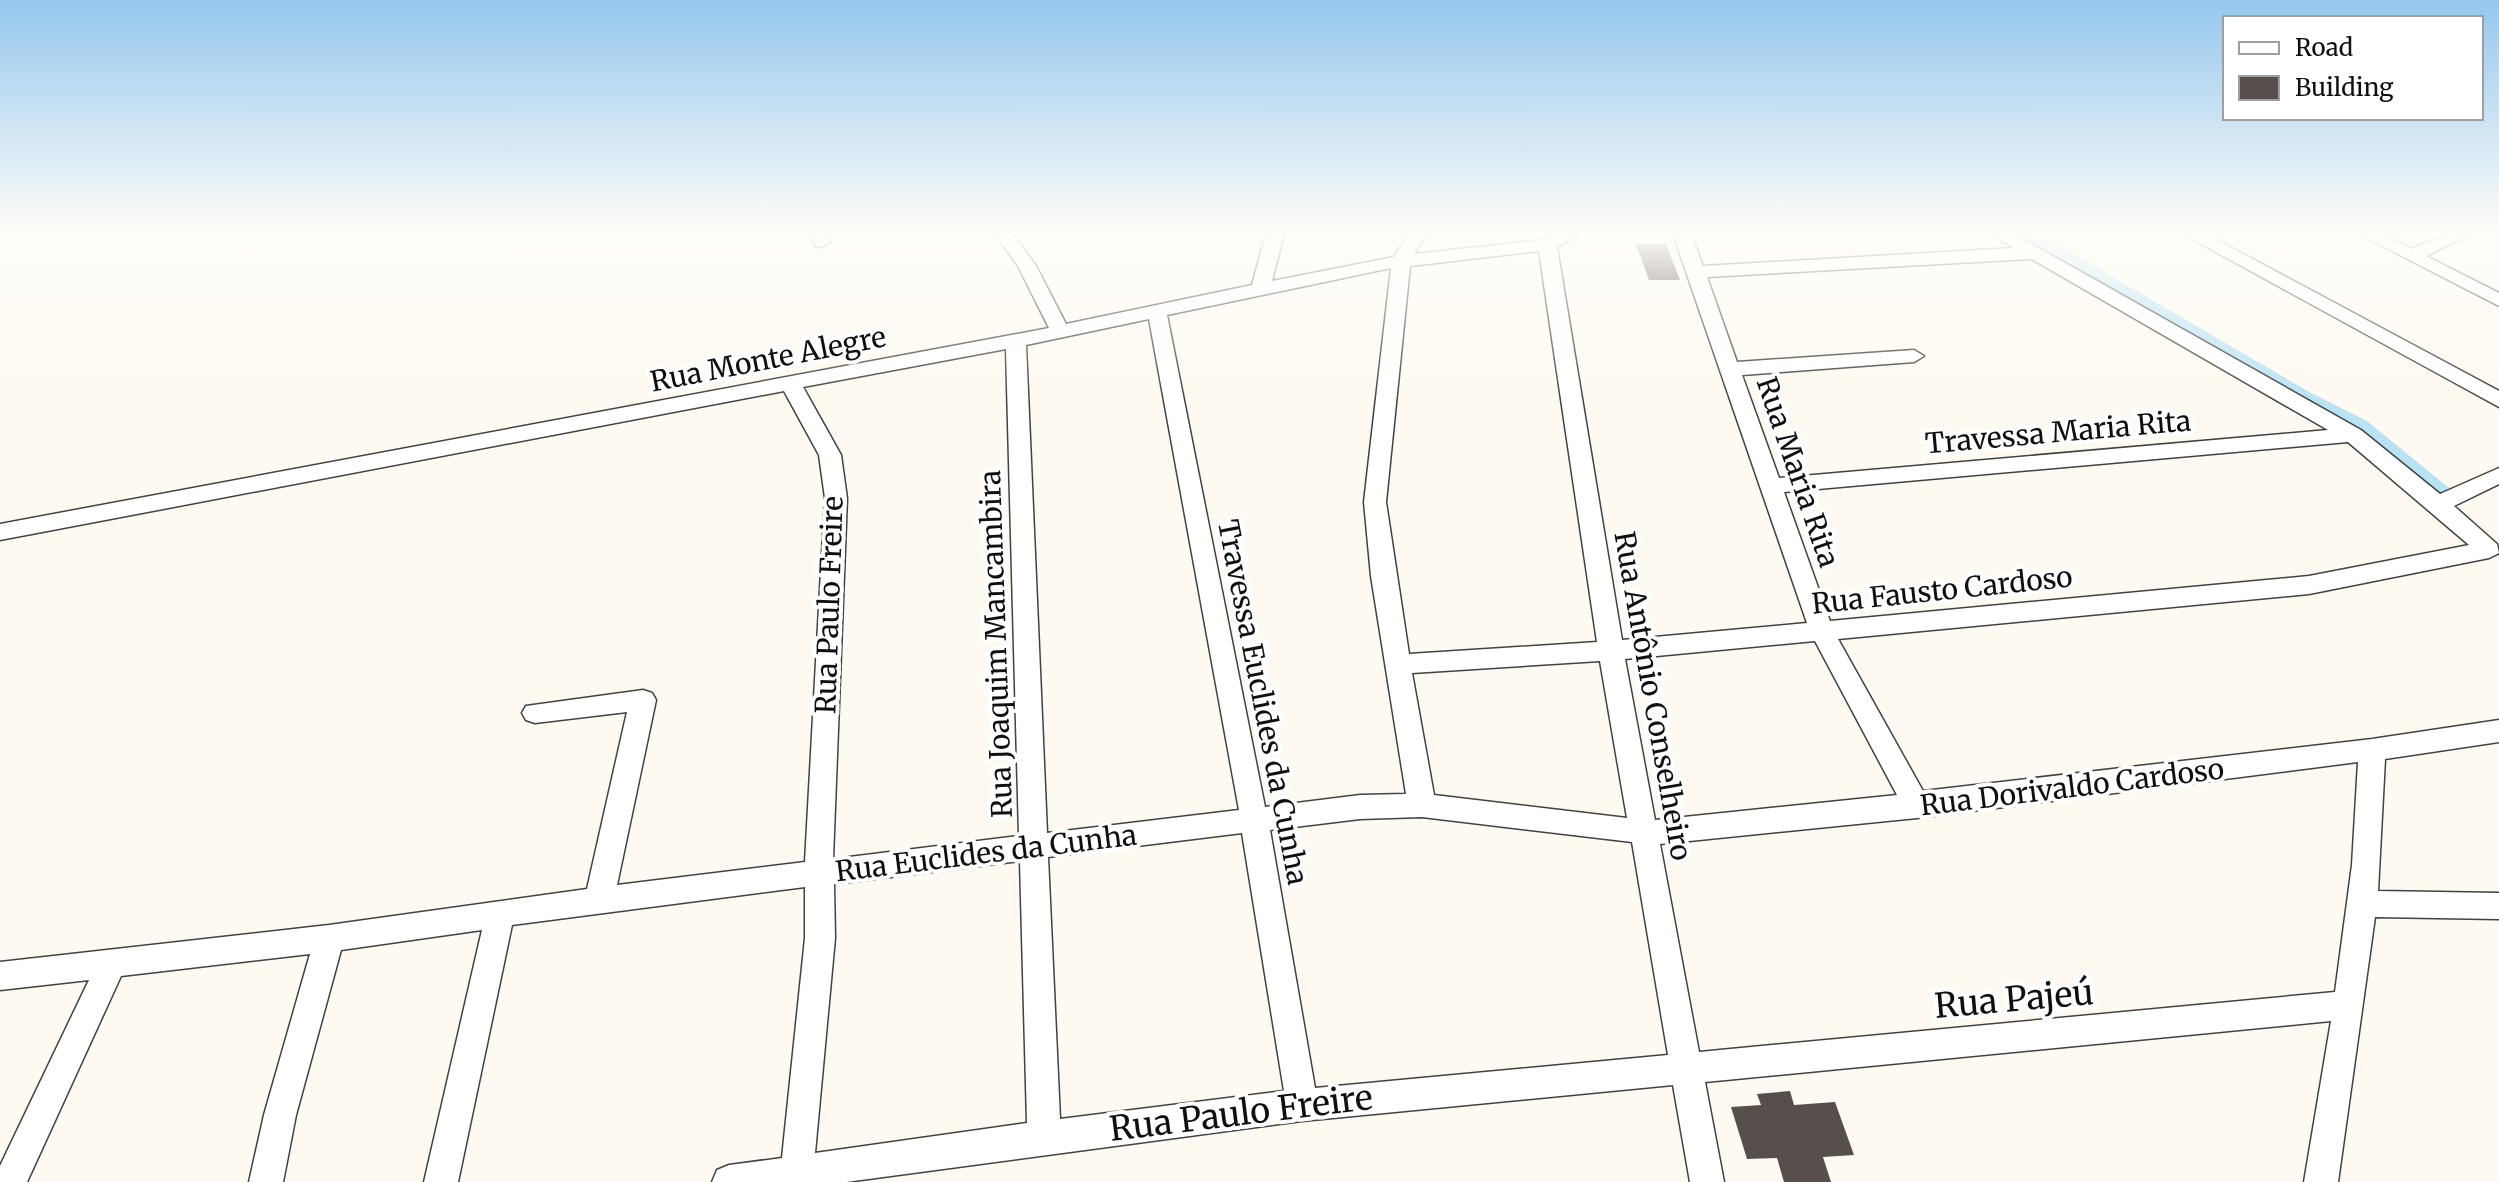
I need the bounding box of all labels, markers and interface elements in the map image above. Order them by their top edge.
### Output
legend [2223,16,2483,120]
text: Road [2295,32,2353,63]
text: Building [2295,72,2394,103]
street label: Rua Monte Alegre [647,319,889,399]
street label: Rua Maria Rita [1749,372,1847,572]
street label: Travessa Maria Rita [1924,402,2192,462]
street label: Rua Joaquim Mancambira [972,469,1020,819]
street label: Rua Paulo Freire [807,495,851,715]
street label: Travessa Euclides da Cunha [1210,516,1316,888]
street label: Rua Antônio Conselheiro [1606,529,1700,863]
street label: Rua Fausto Cardoso [1810,558,2074,622]
street label: Rua Dorivaldo Cardoso [1918,751,2226,823]
street label: Rua Euclides da Cunha [833,817,1139,889]
street label: Rua Pajeú [1933,971,2095,1027]
street label: Rua Paulo Freire [1107,1076,1375,1150]

